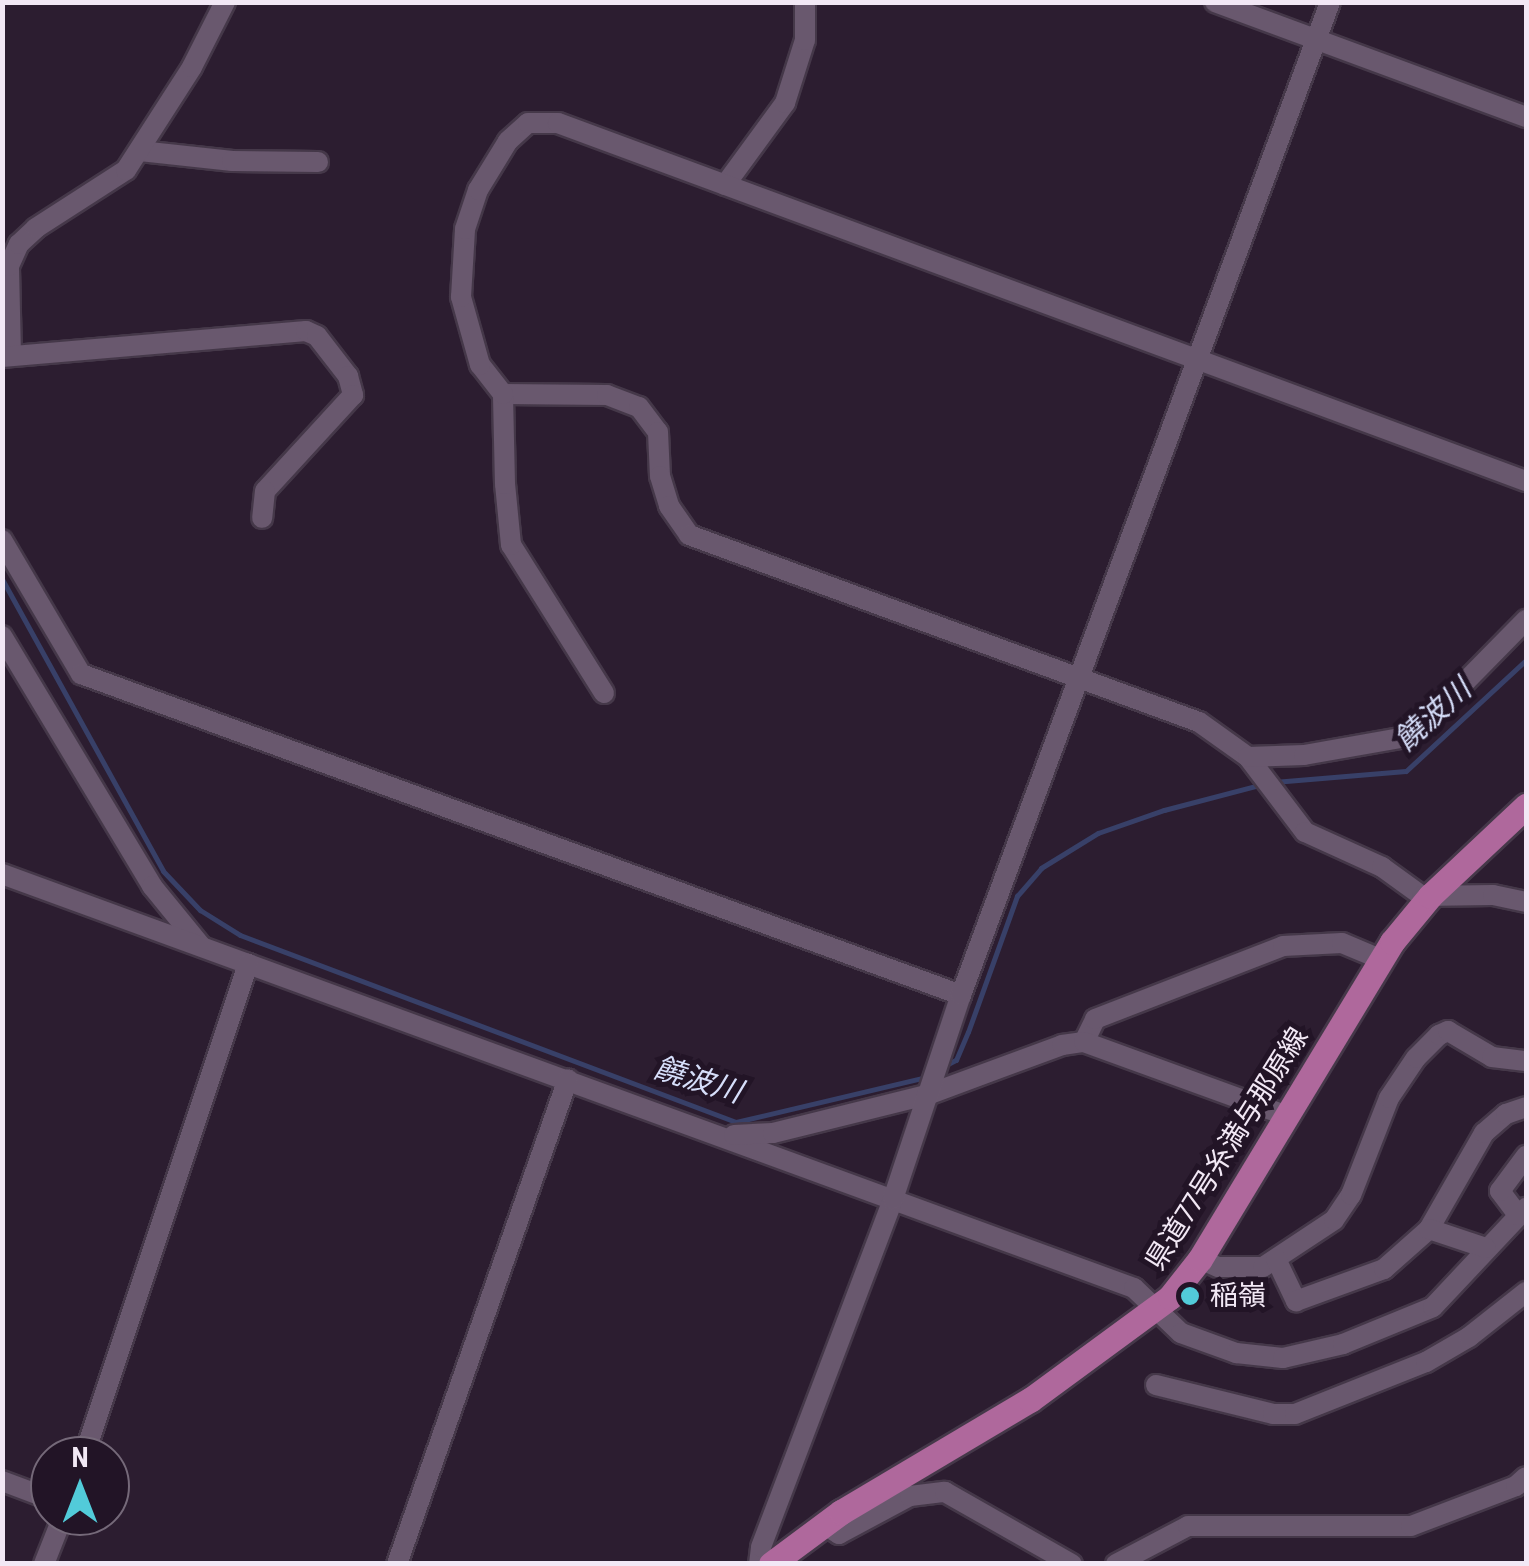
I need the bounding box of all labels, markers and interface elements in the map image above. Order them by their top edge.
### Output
water label: 饒波川 [1388,672,1478,758]
street label: 県道77号糸満与那原線 [1139,1022,1315,1276]
water label: 饒波川 [650,1050,746,1110]
place label: 稲嶺 [1210,1279,1266,1313]
marker: 稲嶺 [1179,1285,1201,1307]
north arrow [30,1436,130,1536]
text: N [71,1441,89,1474]

